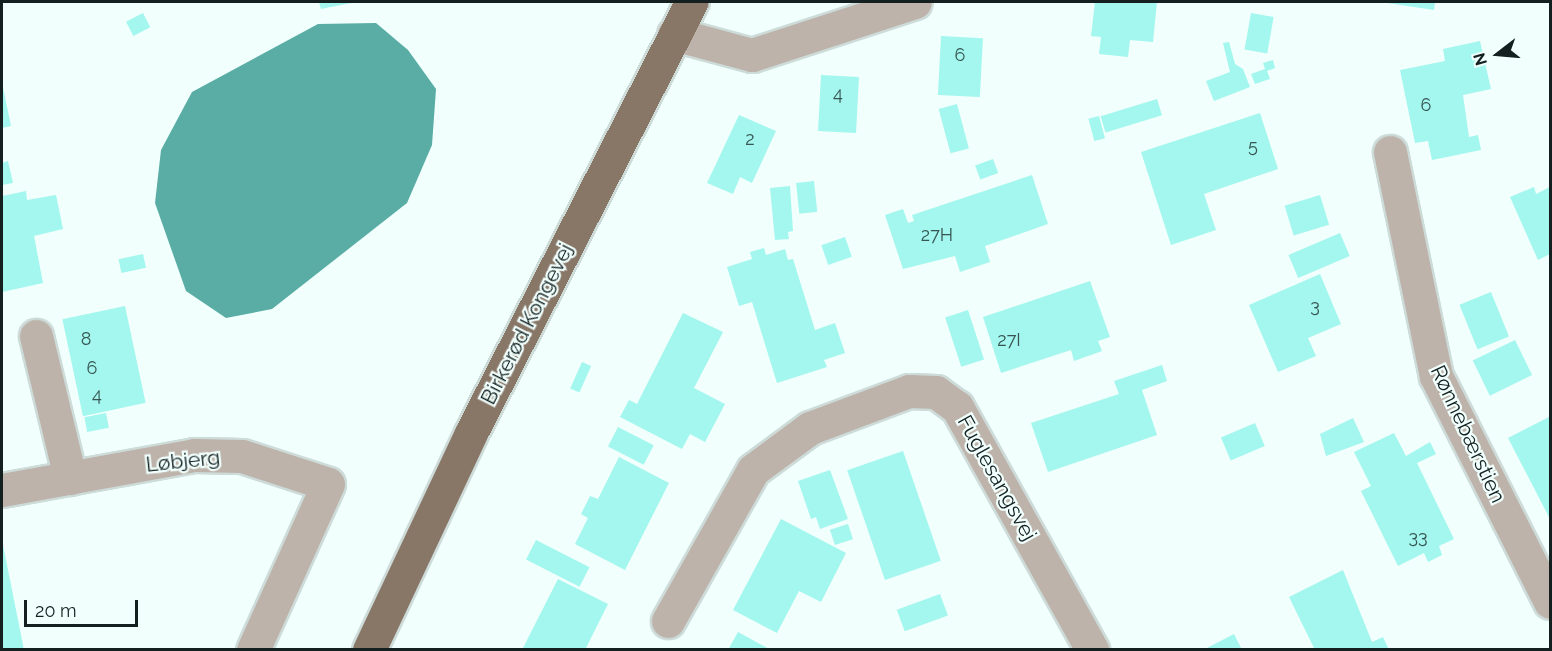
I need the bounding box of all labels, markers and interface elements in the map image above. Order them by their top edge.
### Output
north arrow [1468,24,1528,84]
house number: 6 [955,44,965,66]
text: N [1469,51,1491,68]
house number: 4 [833,83,843,105]
house number: 6 [1421,94,1431,116]
house number: 2 [745,128,755,150]
house number: 5 [1248,135,1258,157]
house number: 27H [921,224,953,246]
street label: Birkerød Kongevej [476,239,578,409]
house number: 3 [1310,295,1320,317]
house number: 8 [81,328,91,350]
house number: 27I [997,329,1021,351]
house number: 6 [87,357,97,379]
street label: Rønnebærstien [1425,361,1511,507]
house number: 4 [92,384,102,406]
street label: Fuglesangsvej [952,411,1042,545]
street label: Løbjerg [145,445,221,477]
house number: 33 [1408,526,1428,548]
scale bar [27,588,141,626]
text: 20 m [35,600,77,621]

